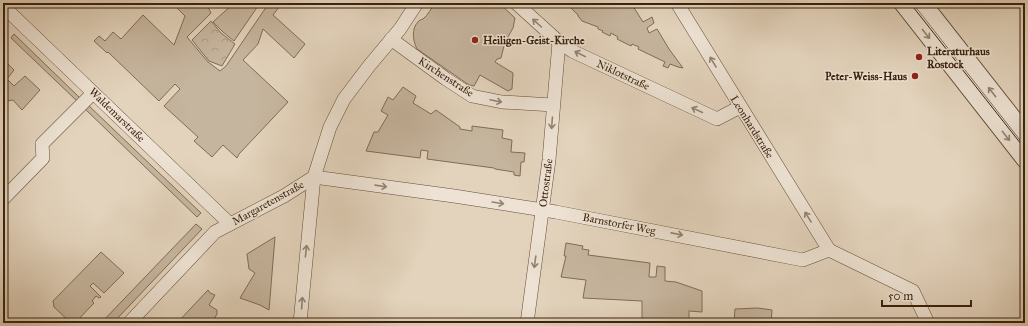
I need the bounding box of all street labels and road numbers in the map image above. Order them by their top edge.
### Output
street label: Kirchenstraße [416,54,476,100]
street label: Niklotstraße [595,57,652,93]
street label: Waldemarstraße [86,85,148,145]
street label: Leonhardstraße [728,93,777,161]
street label: Ottostraße [537,158,555,208]
street label: Margaretenstraße [230,178,306,228]
street label: Barnstorfer Weg [581,211,657,238]

